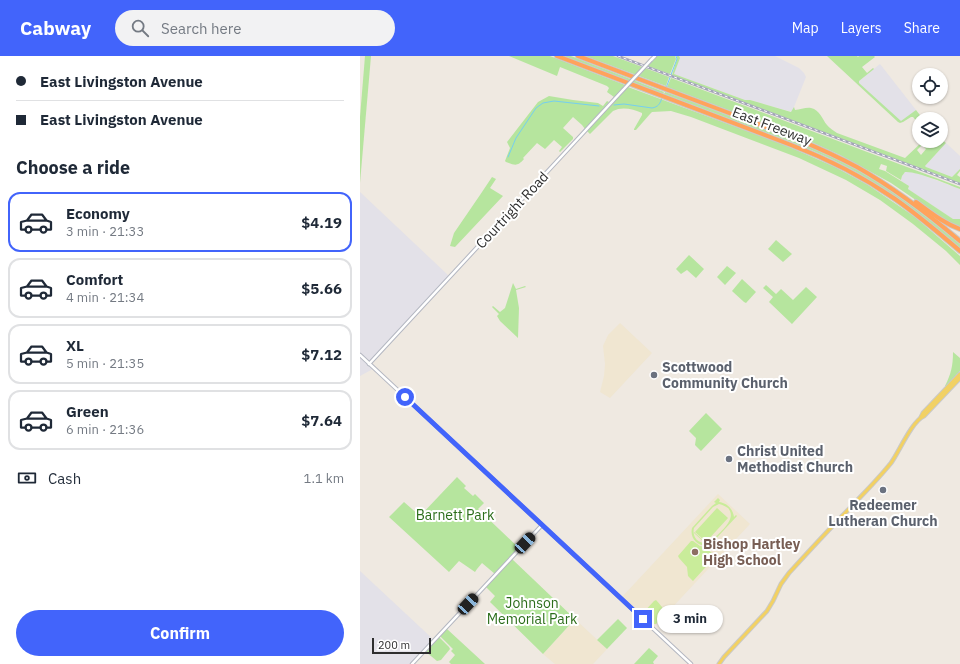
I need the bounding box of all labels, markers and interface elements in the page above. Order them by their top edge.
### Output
search box [115,10,395,46]
text: Cabway [20,16,91,40]
icon: search [129,17,151,39]
text: Search here [161,19,241,38]
text: Map [792,19,819,37]
text: Layers [841,19,882,37]
text: Share [904,19,940,37]
map controls [912,68,948,148]
button: locate [912,68,948,104]
text: East Livingston Avenue [40,72,203,91]
street label: East Freeway [730,103,814,149]
text: East Livingston Avenue [40,110,203,129]
button: layers [912,112,948,148]
text: Choose a ride [16,156,130,179]
street label: Courtright Road [472,168,552,252]
icon: car [18,204,54,240]
text: Economy [66,204,130,223]
text: $4.19 [301,213,342,232]
text: 3 min · 21:33 [66,223,144,240]
icon: car [18,270,54,306]
text: Comfort [66,270,123,289]
text: $5.66 [301,279,342,298]
text: 4 min · 21:34 [66,289,144,306]
icon: car [18,336,54,372]
text: XL [66,336,84,355]
text: $7.12 [301,345,342,364]
text: 5 min · 21:35 [66,355,144,372]
place label: Scottwood Community Church [662,358,788,392]
marker: Scottwood Community Church [649,370,659,380]
route start [396,388,414,406]
icon: car [18,402,54,438]
text: Green [66,402,109,421]
text: $7.64 [301,411,342,430]
text: 6 min · 21:36 [66,421,144,438]
place label: Christ United Methodist Church [737,442,853,476]
marker: Christ United Methodist Church [724,454,734,464]
icon: cash [16,467,38,489]
text: Cash [48,469,81,488]
text: 1.1 km [304,470,344,487]
marker: Redeemer Lutheran Church [878,485,888,495]
place label: Redeemer Lutheran Church [828,496,938,530]
park label: Barnett Park [416,506,495,524]
car [512,530,538,556]
place label: Bishop Hartley High School [703,535,801,569]
marker: Bishop Hartley High School [690,547,700,557]
car [455,591,481,617]
park label: Johnson Memorial Park [487,594,578,628]
callout: 3 min [657,605,723,633]
button: Confirm [16,610,344,656]
route end [634,610,652,628]
text: 3 min [673,610,707,627]
scale bar [372,636,431,655]
text: 200 m [378,638,410,652]

